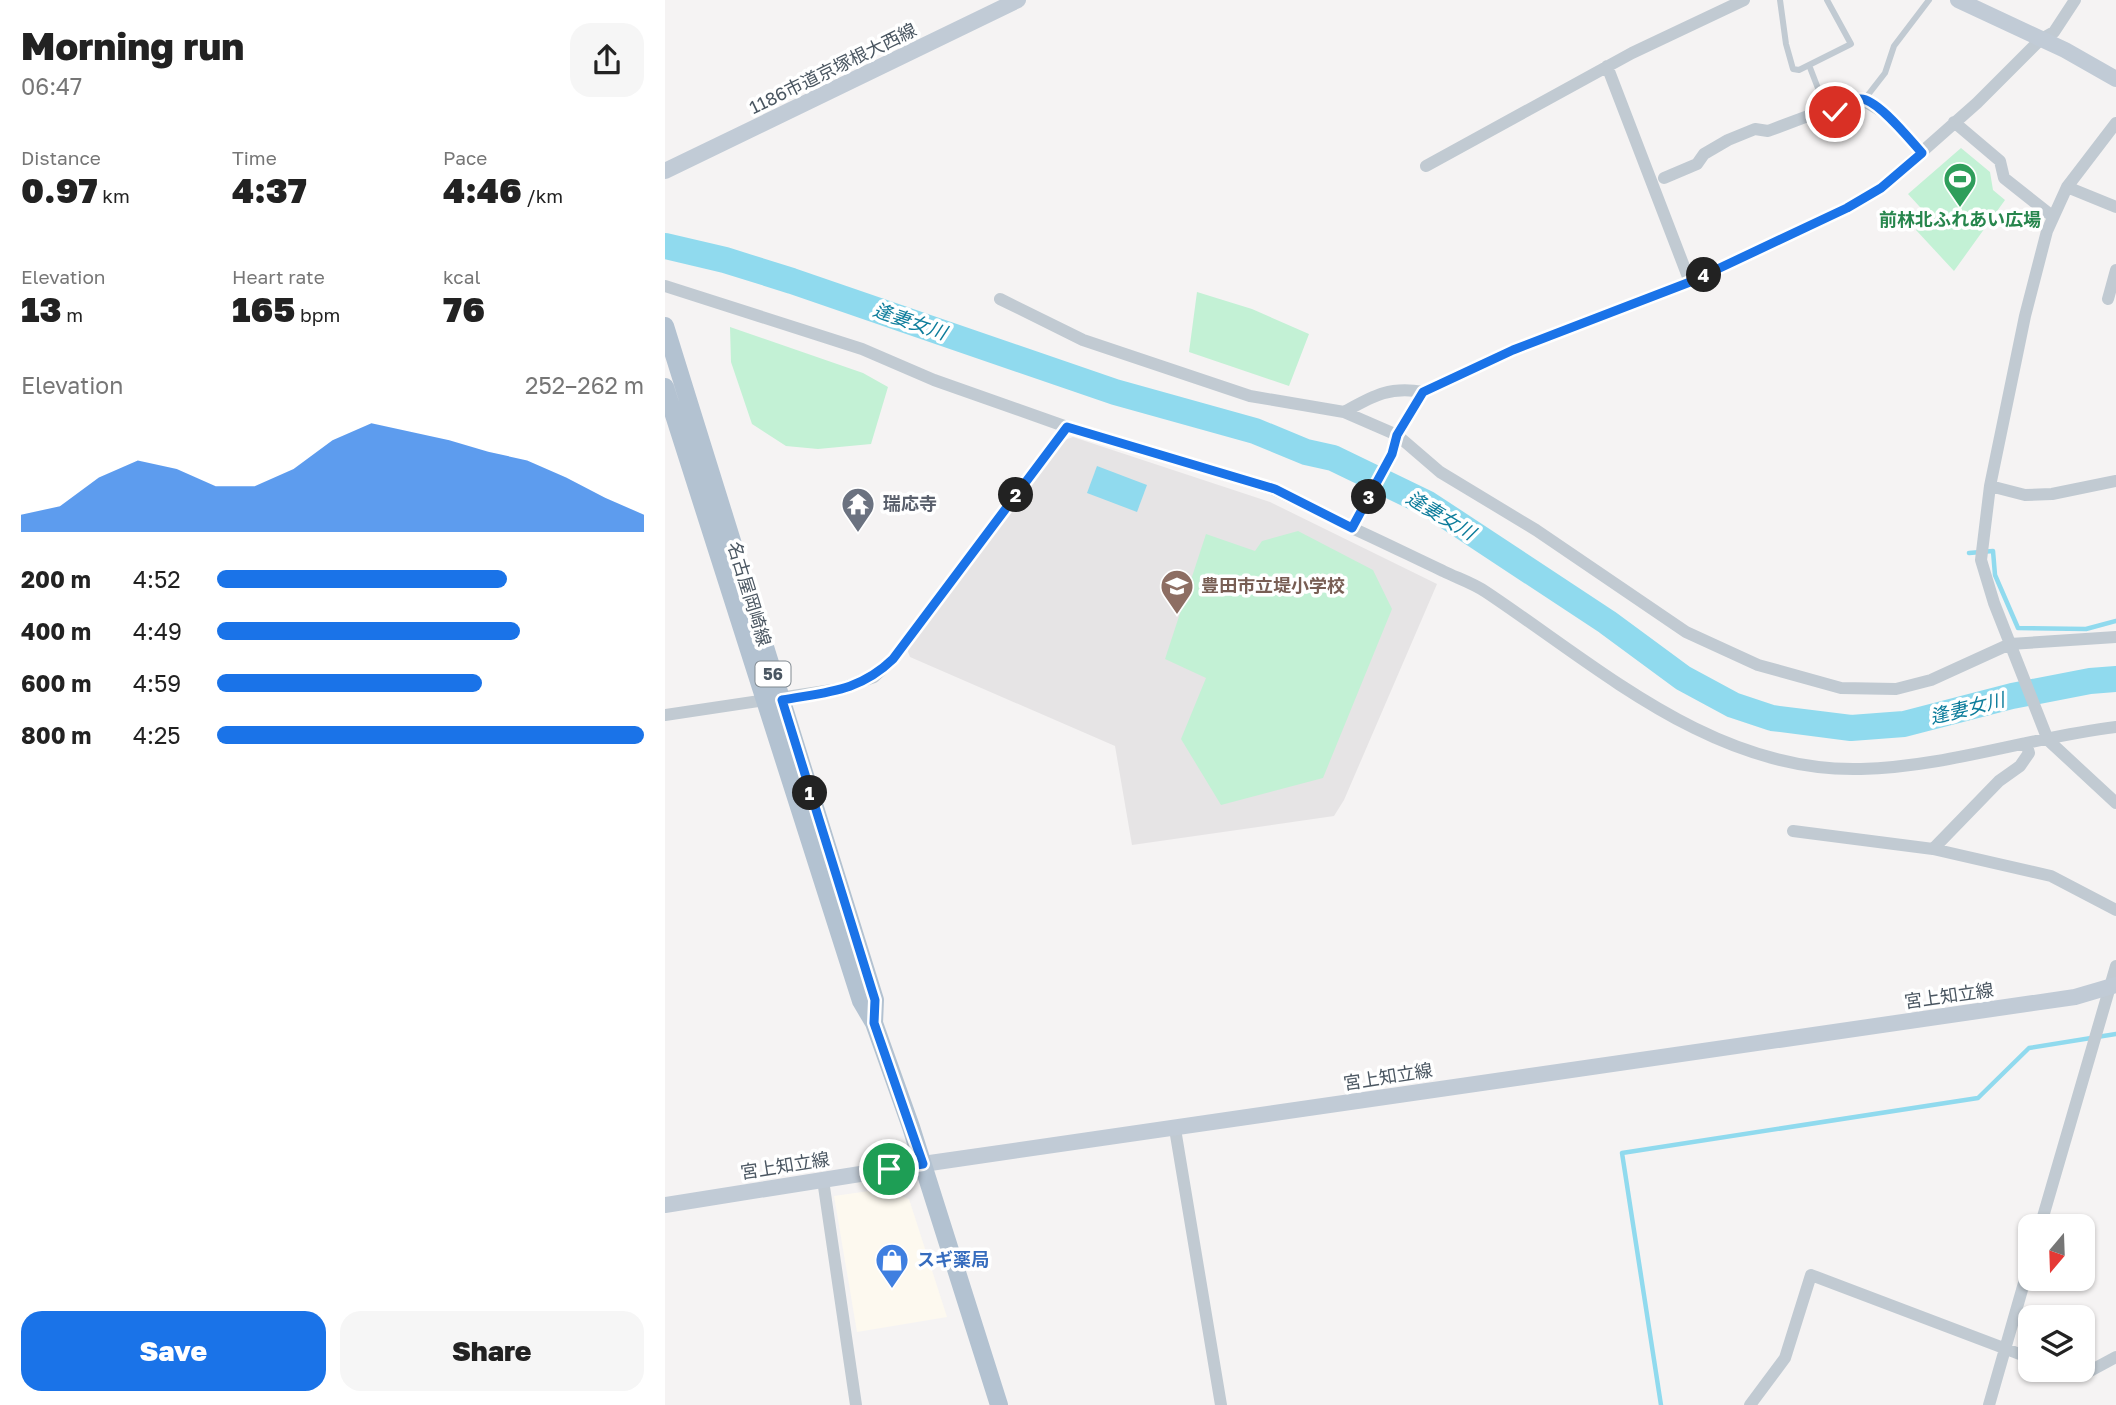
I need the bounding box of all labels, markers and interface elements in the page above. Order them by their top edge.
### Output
street label: 1186市道京塚根大西線 [745,18,920,118]
text: Morning run [21,23,244,68]
button: share [570,23,644,97]
text: 06:47 [21,72,82,100]
pin [1805,82,1865,142]
icon: check [1816,93,1854,131]
text: Distance [21,146,101,169]
text: Time [232,146,277,169]
text: Pace [443,146,487,169]
sports icon: 前林北ふれあい広場 [1941,160,1979,209]
text: 0.97 [21,169,98,211]
text: 4:37 [232,169,307,211]
text: 4:46 [443,169,522,211]
text: km [98,184,130,207]
text: /km [522,184,563,207]
place label: 前林北ふれあい広場 [1879,208,2041,230]
pin: 4 [1686,258,1721,292]
text: 4 [1698,263,1709,286]
text: Elevation [21,265,106,288]
text: Heart rate [232,265,325,288]
text: kcal [443,265,481,288]
text: 13 [21,288,62,330]
text: 165 [232,288,295,330]
text: 76 [443,288,485,330]
water label: 逢妻女川 [870,297,952,344]
text: m [62,303,83,326]
text: bpm [295,303,340,326]
text: Elevation [21,371,123,399]
text: 252–262 m [525,371,644,399]
pin: 2 [999,477,1033,512]
pin: 3 [1351,480,1387,514]
text: 2 [1010,483,1021,506]
temple icon: 瑞応寺 [839,485,877,534]
text: 3 [1363,485,1374,508]
water label: 逢妻女川 [1403,485,1481,545]
place label: 瑞応寺 [883,492,937,514]
street label: 名古屋岡崎線 [724,539,776,649]
text: 200 m [21,565,91,593]
text: 4:52 [133,565,181,593]
school or university icon: 豊田市立堤小学校 [1158,567,1196,616]
place label: 豊田市立堤小学校 [1201,574,1345,596]
text: 400 m [21,617,91,645]
text: 4:49 [133,617,182,645]
road number: 56 [755,662,791,687]
text: 600 m [21,669,91,697]
text: 4:59 [133,669,181,697]
water label: 逢妻女川 [1927,687,2008,728]
text: 800 m [21,721,92,749]
text: 4:25 [133,721,181,749]
pin: 1 [793,776,827,810]
text: 1 [805,781,814,804]
street label: 宮上知立線 [1903,978,1995,1012]
street label: 宮上知立線 [1342,1058,1434,1094]
pin [859,1139,919,1199]
street label: 宮上知立線 [739,1147,831,1183]
icon: arrive [870,1150,908,1188]
north arrow [2018,1214,2095,1292]
map controls [2018,1214,2095,1382]
shop icon: スギ薬局 [873,1241,911,1290]
place label: スギ薬局 [917,1248,989,1270]
button: layers [2018,1305,2095,1382]
button: Save [21,1311,326,1391]
button: Share [340,1311,644,1391]

